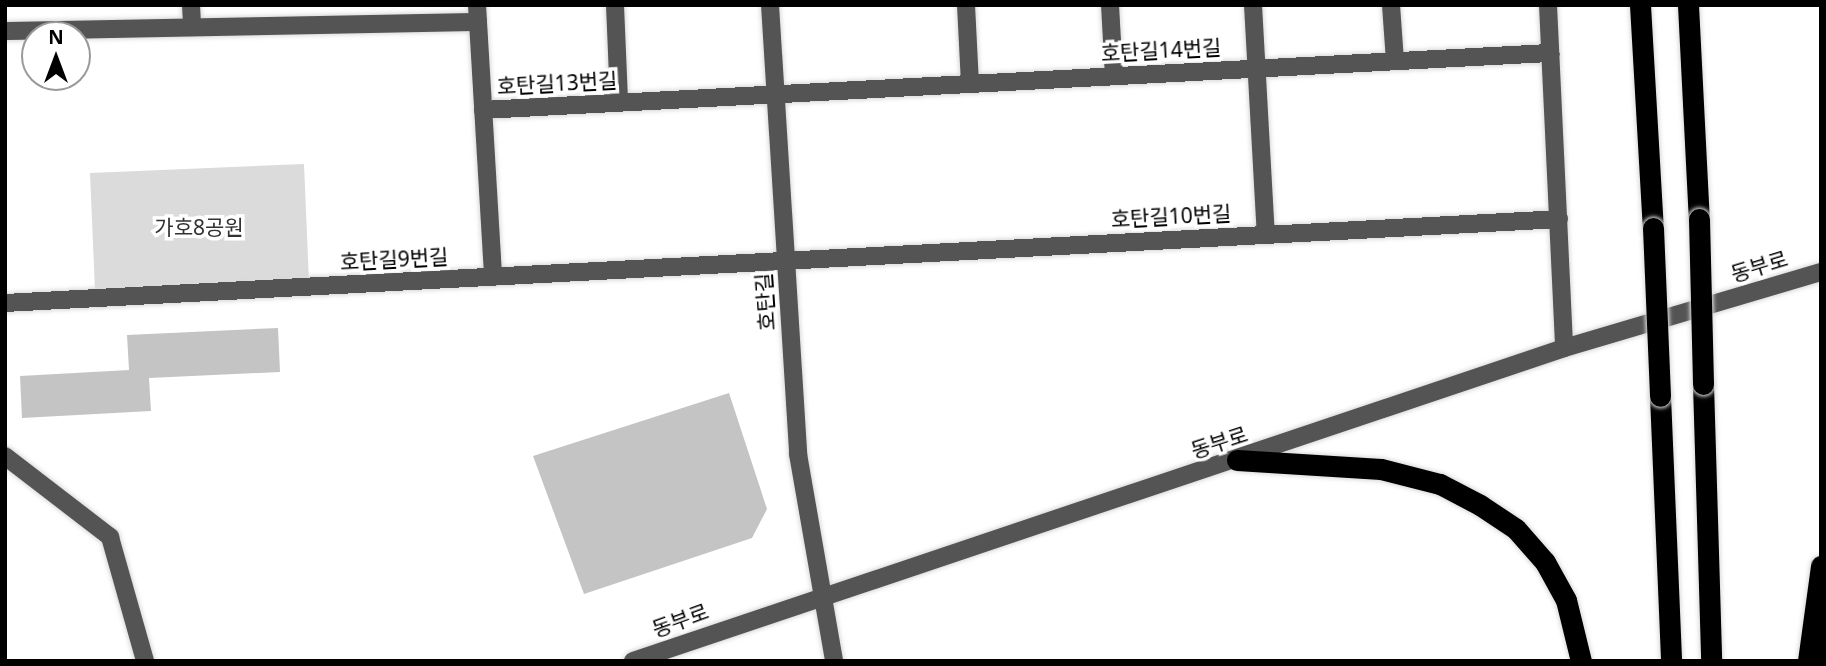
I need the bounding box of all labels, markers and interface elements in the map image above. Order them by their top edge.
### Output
north arrow [21,21,91,91]
text: N [48,24,64,50]
street label: 호탄길14번길 [1100,34,1222,66]
street label: 호탄길13번길 [496,67,618,99]
street label: 호탄길10번길 [1110,200,1232,232]
park label: 가호8공원 [154,214,244,240]
street label: 호탄길9번길 [339,244,449,274]
street label: 동부로 [1728,245,1790,287]
street label: 호탄길 [750,272,780,332]
street label: 동부로 [1188,421,1250,463]
street label: 동부로 [648,598,712,642]

